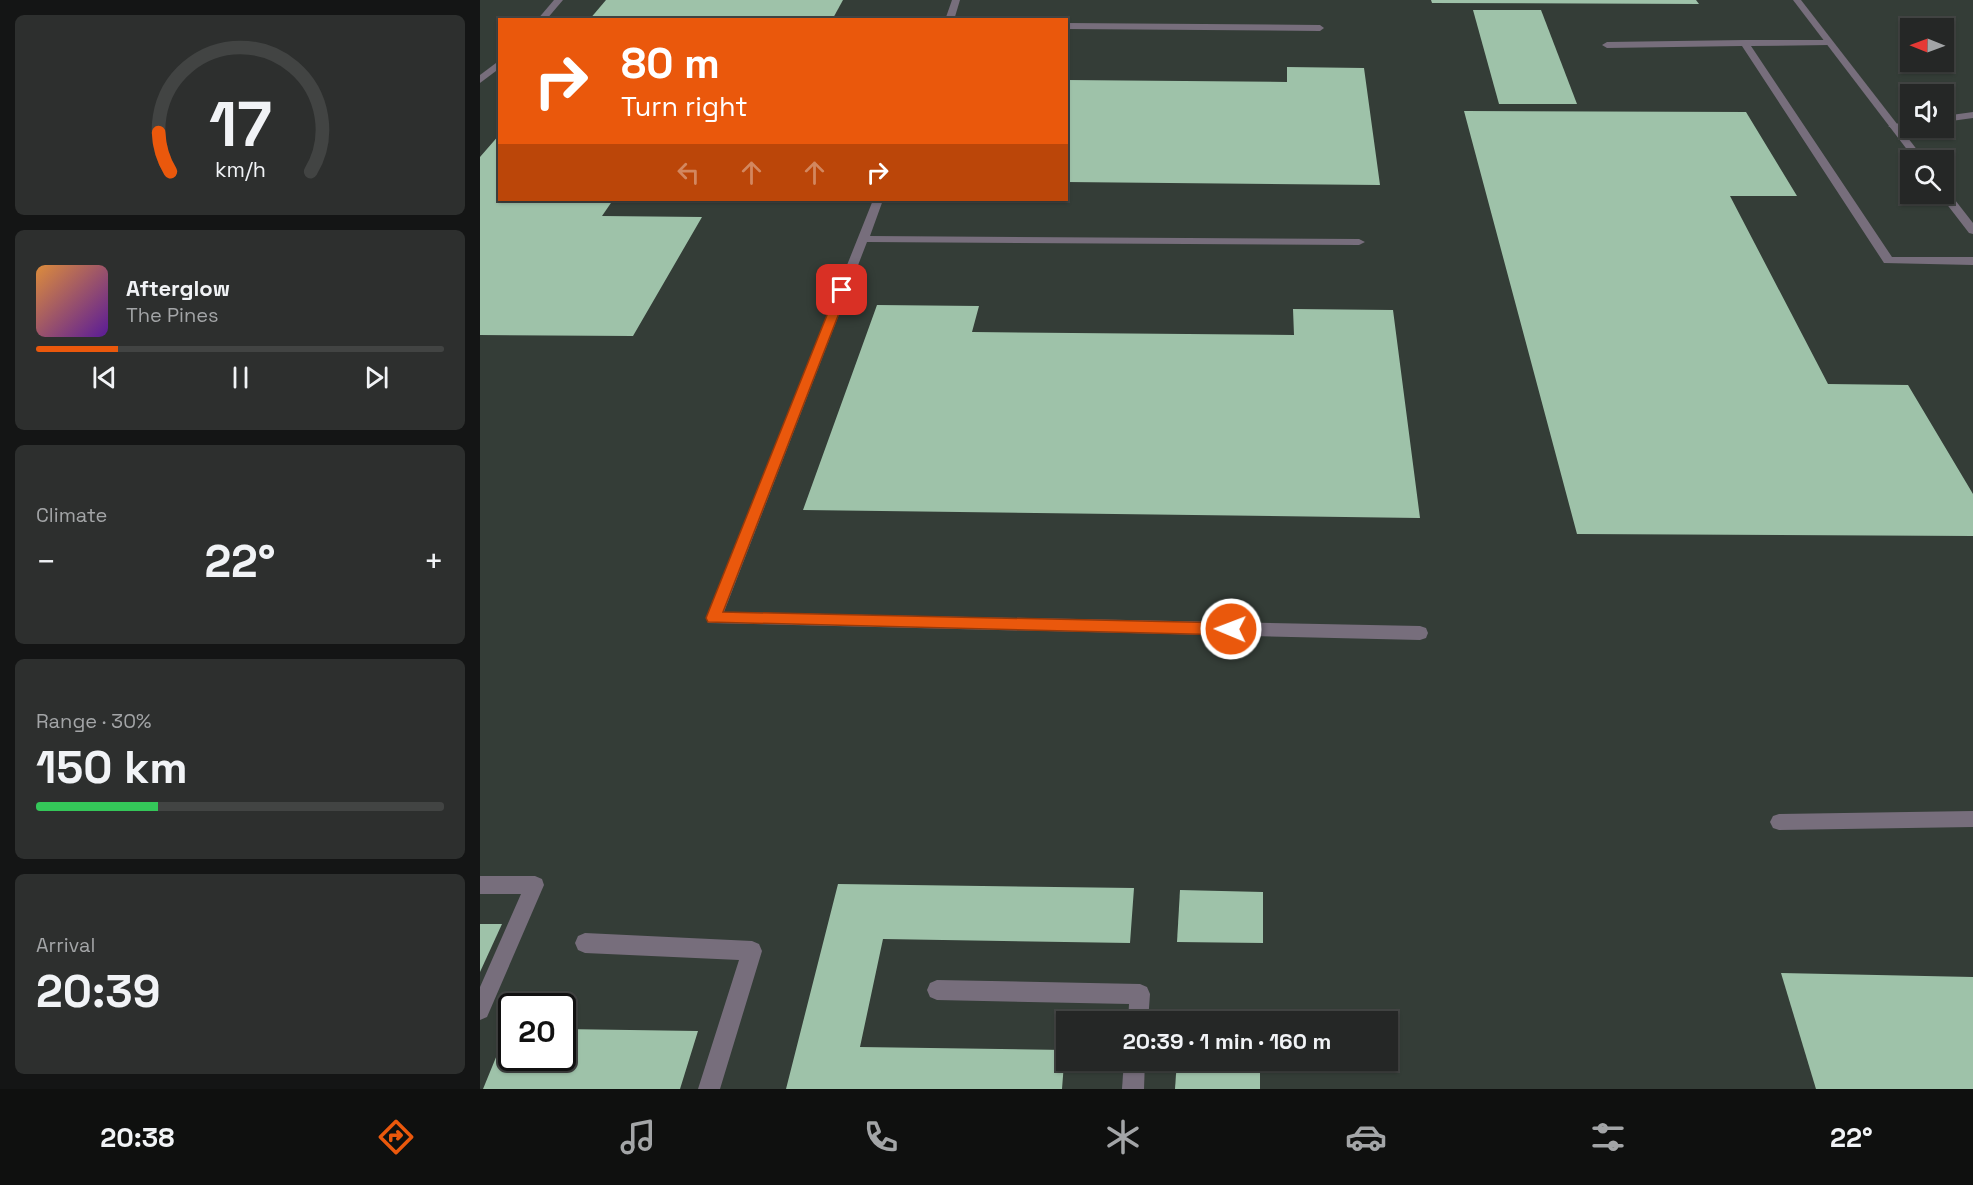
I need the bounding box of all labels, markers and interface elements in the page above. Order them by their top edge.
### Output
north arrow [1900,18,1954,72]
map controls [1900,18,1954,204]
text: 80 m [621,37,720,90]
icon: right [522,42,600,120]
button: sound [1900,84,1954,138]
text: 17 [209,85,271,164]
text: Turn right [621,89,748,124]
button: search [1900,150,1954,204]
text: km/h [214,156,266,183]
icon: left [672,156,705,189]
icon: ahead [735,156,768,189]
icon: ahead [798,156,831,189]
icon: right [861,156,894,189]
pin [816,264,867,315]
icon: arrive [825,273,858,306]
text: Afterglow [126,274,230,302]
text: The Pines [126,302,219,328]
icon: previous [88,361,121,394]
icon: pause [224,361,257,394]
icon: next [360,361,393,394]
text: Climate [36,502,107,528]
text: 22° [204,533,276,590]
text: − [36,541,56,583]
text: + [424,541,444,583]
position arrow [1199,597,1263,661]
text: Range · 30% [36,708,151,734]
text: 150 km [36,739,188,796]
text: Arrival [36,932,95,958]
text: 20:39 [36,963,160,1020]
speed limit sign: 20 [498,993,576,1071]
text: 20:39 · 1 min · 160 m [1123,1027,1331,1055]
icon: directions [375,1116,417,1158]
icon: music [617,1116,659,1158]
icon: phone [860,1116,902,1158]
icon: climate [1102,1116,1144,1158]
icon: car [1345,1116,1387,1158]
icon: filters [1587,1116,1629,1158]
text: 20:38 [100,1120,174,1155]
text: 22° [1830,1120,1873,1155]

